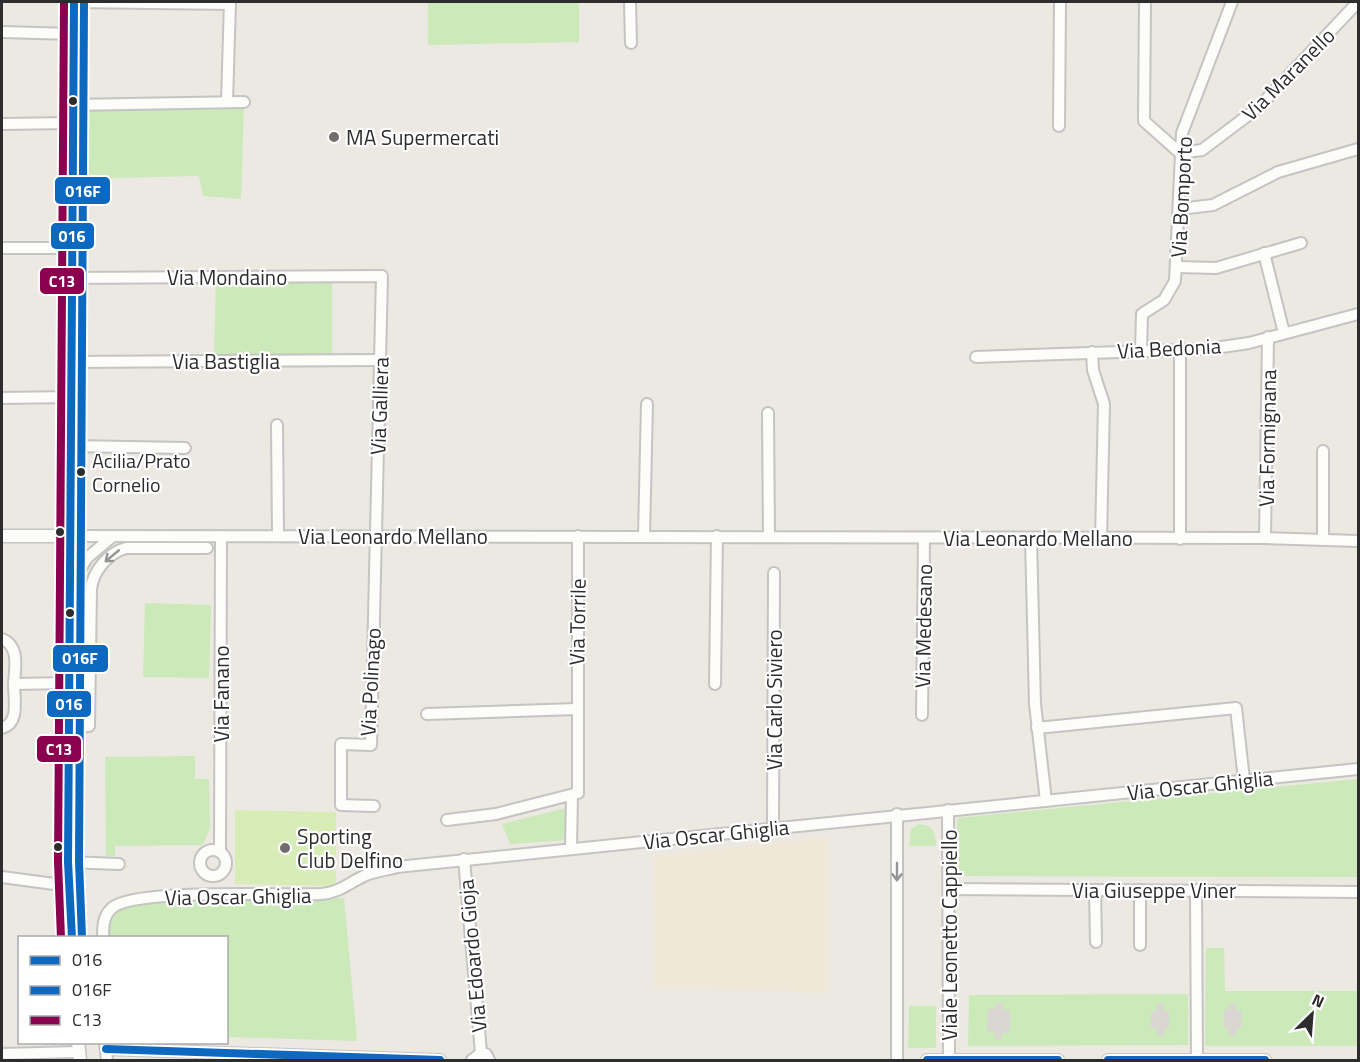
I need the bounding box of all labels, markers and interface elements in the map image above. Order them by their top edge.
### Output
street label: Via Maranello [1234,20,1342,128]
unlabelled marker [67,95,79,107]
place label: MA Supermercati [346,121,499,153]
marker: MA Supermercati [327,130,341,144]
street label: Via Bomporto [1162,136,1200,258]
line badge: 016F [54,176,111,205]
text: 016F [65,179,101,203]
line badge: 016 [50,222,95,250]
text: 016 [59,224,85,248]
street label: Via Mondaino [167,261,287,293]
line badge: C13 [39,267,85,295]
text: C13 [49,269,75,293]
street label: Via Bedonia [1116,329,1222,367]
street label: Via Bastiglia [172,345,280,377]
street label: Via Galliera [361,356,397,456]
street label: Via Formignana [1250,368,1284,507]
place label: Acilia/Prato Cornelio [92,445,191,500]
marker: Acilia/Prato Cornelio [75,466,87,478]
street label: Via Leonardo Mellano [298,520,488,552]
street label: Via Leonardo Mellano [943,522,1133,554]
unlabelled marker [54,526,66,538]
one-way arrow [104,550,120,563]
street label: Via Medesano [906,563,940,689]
street label: Via Torrile [560,578,594,666]
unlabelled marker [64,607,76,619]
street label: Via Polinago [351,627,389,737]
street label: Via Carlo Siviero [758,629,790,771]
line badge: 016F [52,644,109,673]
text: 016F [62,646,98,670]
street label: Via Fanano [205,646,237,743]
line badge: 016 [46,690,92,718]
text: 016 [56,692,82,716]
line badge: C13 [36,735,82,763]
text: C13 [46,737,72,761]
street label: Via Oscar Ghiglia [1125,761,1275,809]
street label: Via Oscar Ghiglia [641,810,791,858]
place label: Sporting Club Delfino [297,820,403,876]
street label: Viale Leonetto Cappiello [933,829,965,1041]
unlabelled marker [52,841,64,853]
marker: Sporting Club Delfino [278,841,292,855]
one-way arrow [891,862,903,882]
street label: Via Giuseppe Viner [1072,874,1236,906]
street label: Via Edoardo Gioja [449,878,495,1034]
street label: Via Oscar Ghiglia [164,879,312,913]
legend [18,936,228,1044]
text: 016 [72,946,102,973]
text: 016F [72,976,112,1003]
north arrow [1282,984,1342,1044]
text: N [1308,987,1328,1014]
text: C13 [72,1006,102,1033]

